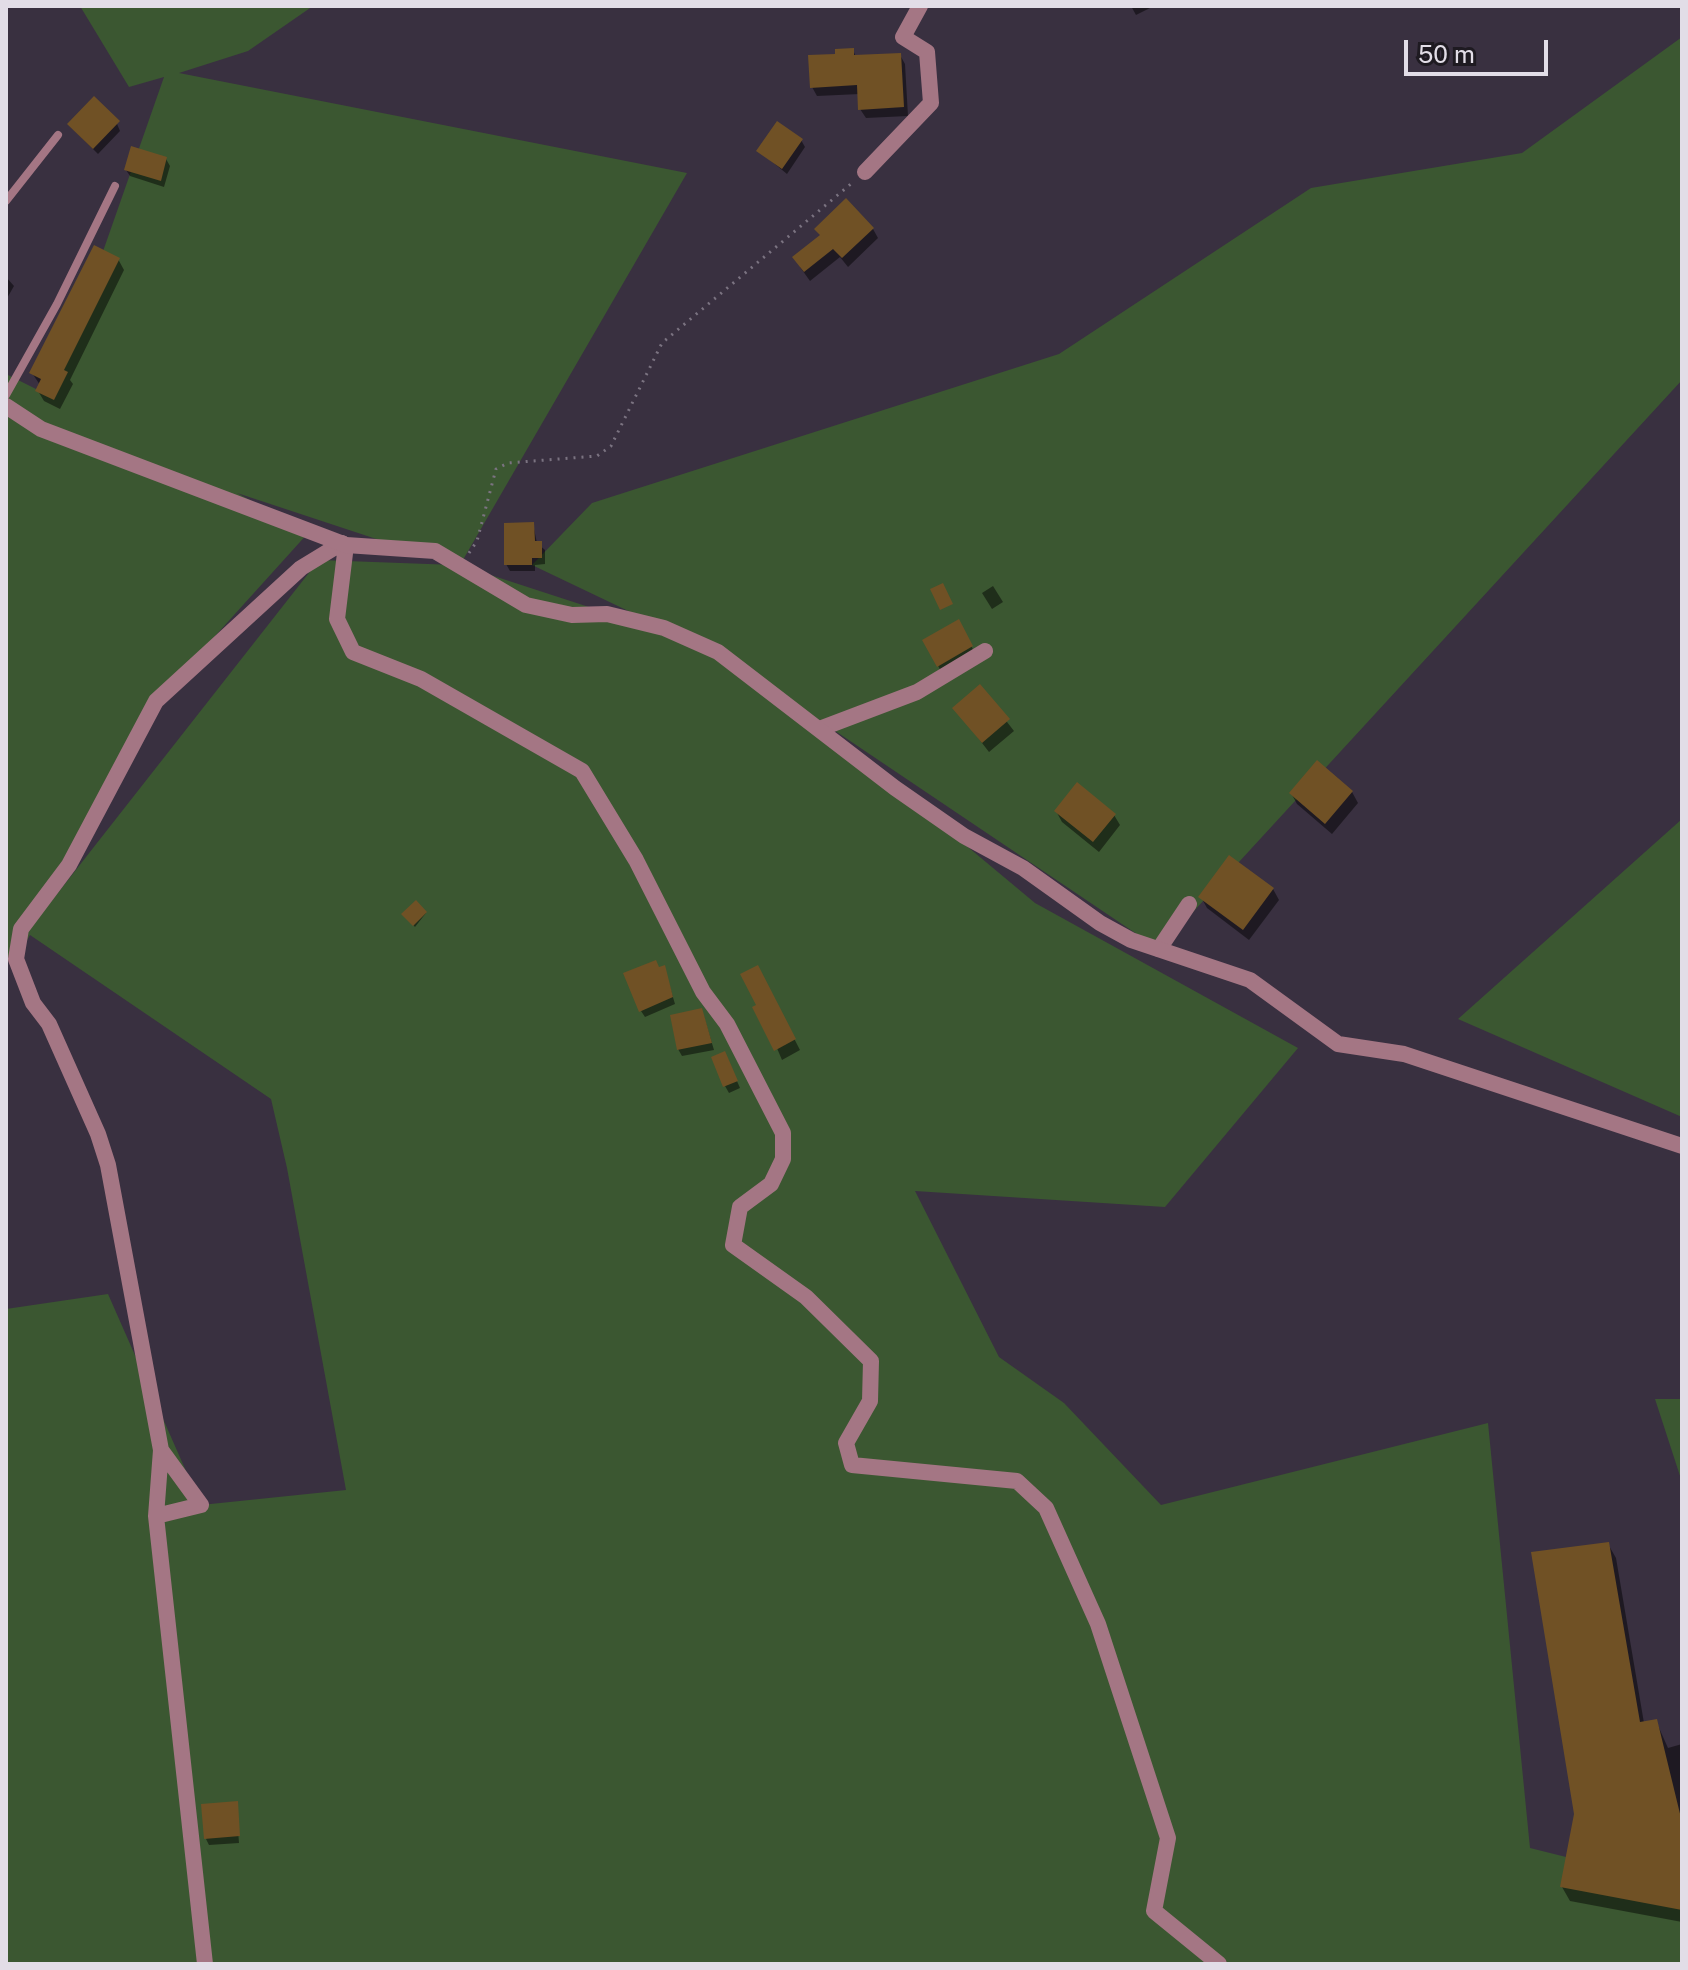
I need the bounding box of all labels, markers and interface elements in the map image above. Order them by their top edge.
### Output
scale bar [1408,24,1552,74]
text: 50 m [1418,40,1475,68]

